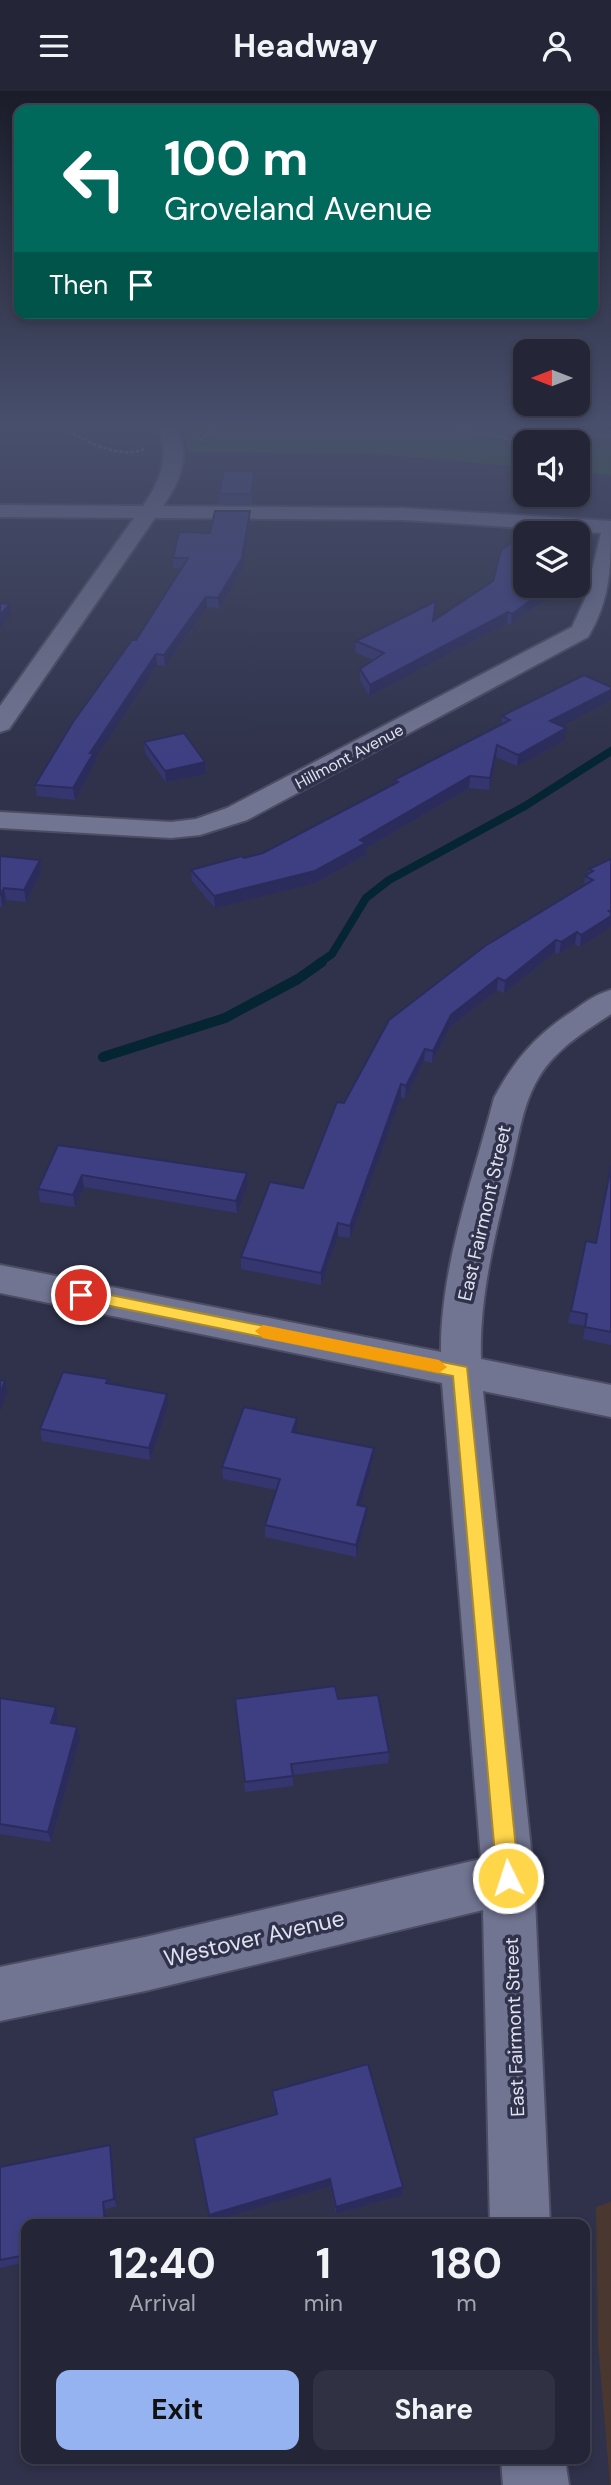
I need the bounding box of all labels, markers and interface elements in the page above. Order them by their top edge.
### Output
text: Headway [233,25,378,67]
icon: menu [35,27,73,65]
icon: person [538,27,576,65]
text: 100 m [164,126,308,190]
icon: left [49,133,140,224]
text: Groveland Avenue [164,188,432,230]
icon: arrive [122,266,160,304]
text: Then [49,268,108,302]
north arrow [513,339,590,417]
map controls [513,339,590,598]
button: sound [513,430,590,507]
button: layers [513,521,590,598]
street label: Hillmont Avenue [291,719,407,794]
street label: East Fairmont Street [452,1123,517,1303]
pin [51,1265,111,1325]
icon: arrive [62,1276,100,1314]
position arrow [471,1841,545,1915]
street label: Westover Avenue [161,1903,347,1973]
street label: East Fairmont Street [499,1937,530,2117]
text: 12:40 [109,2236,216,2291]
text: 1 [316,2236,331,2291]
text: 180 [431,2236,502,2291]
text: Arrival [129,2288,196,2318]
text: min [304,2288,343,2318]
text: m [456,2288,477,2318]
button: Exit [56,2370,299,2450]
button: Share [313,2370,555,2450]

